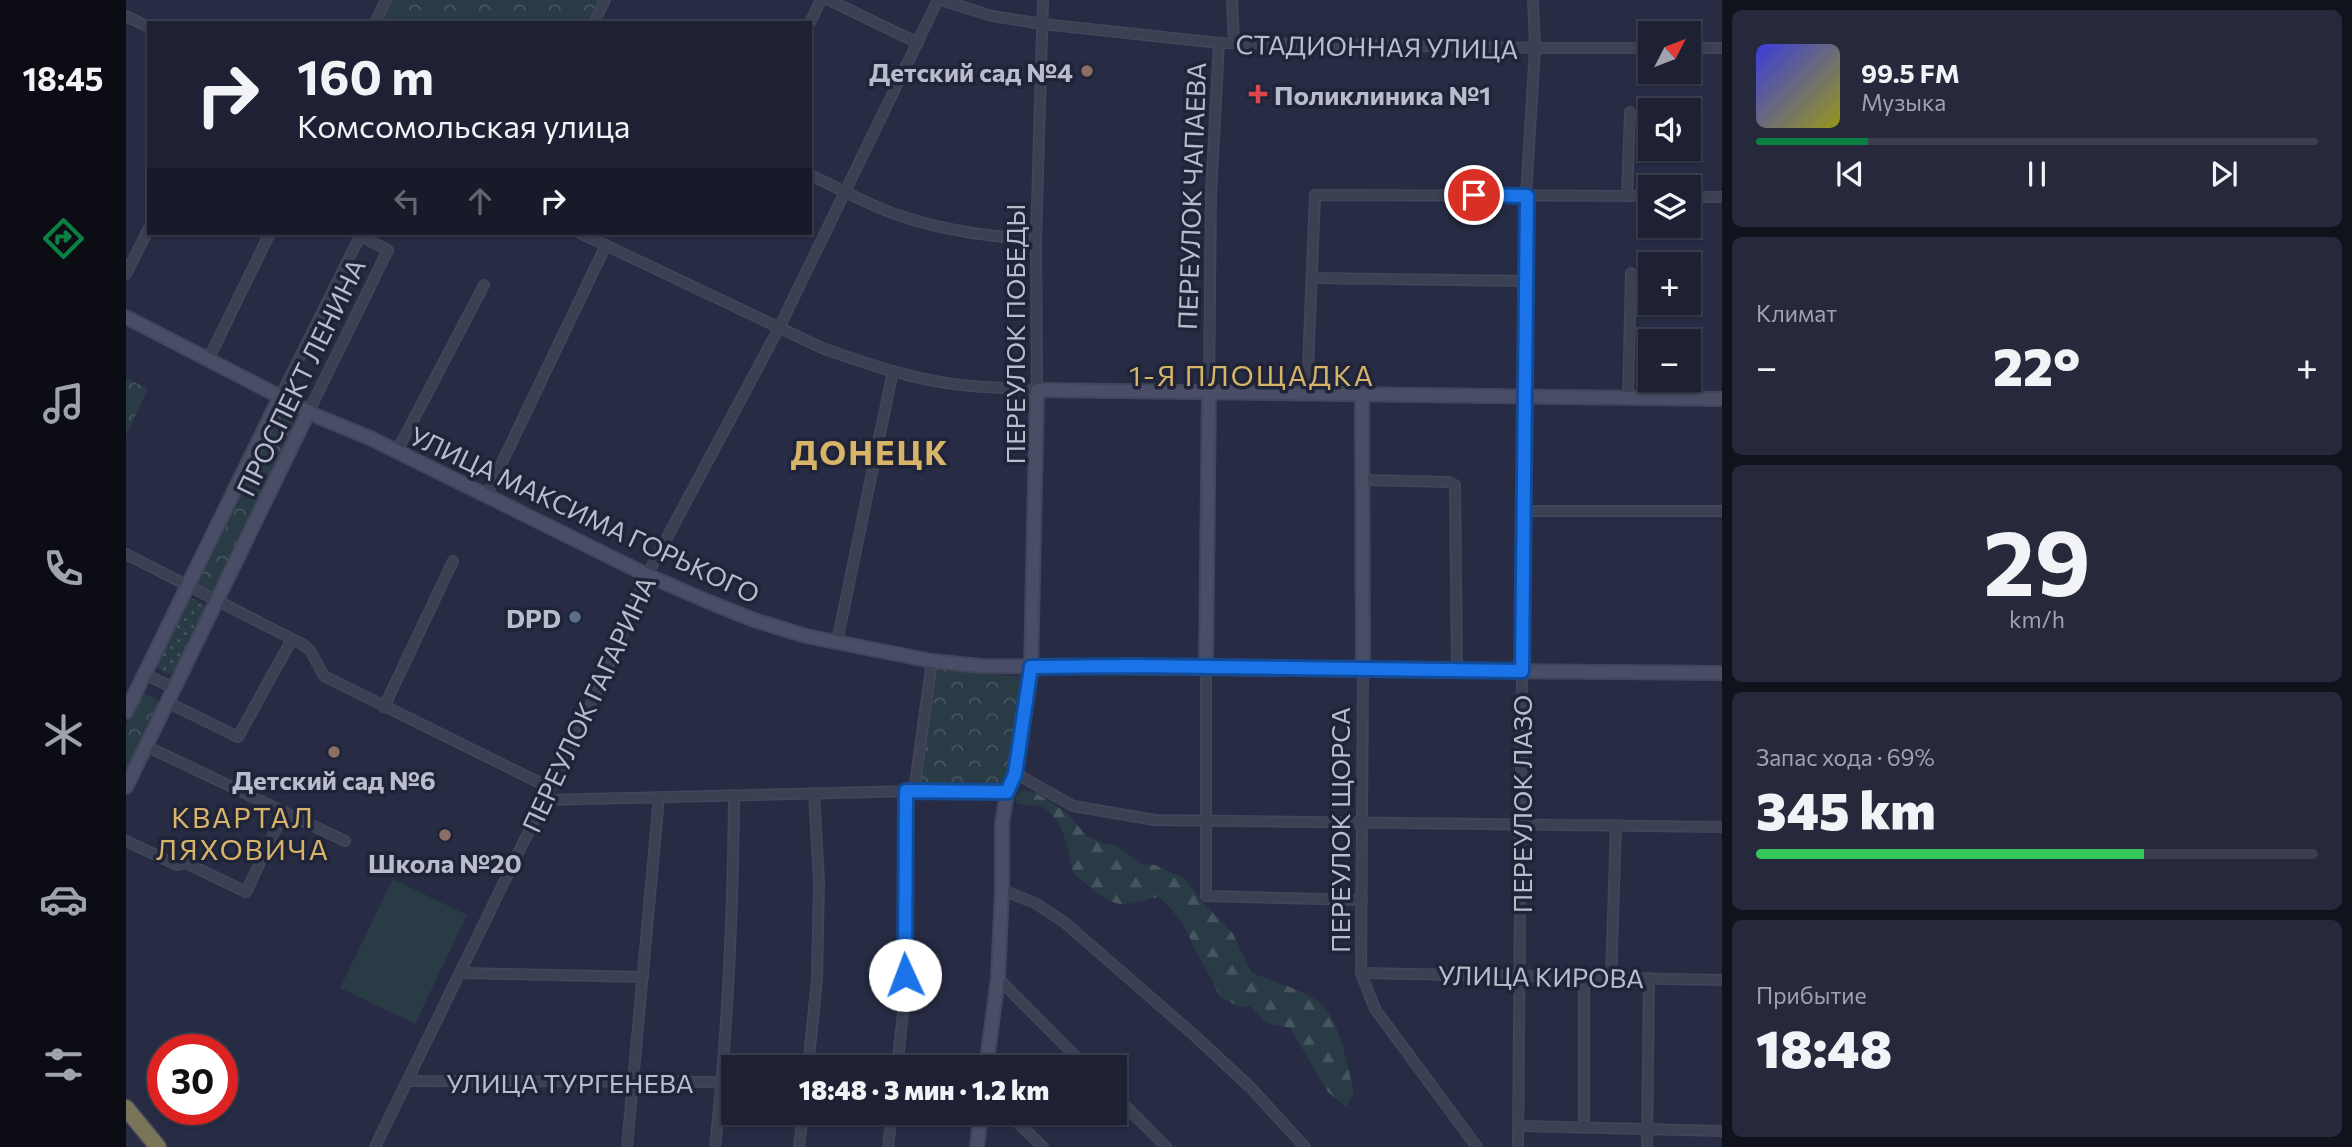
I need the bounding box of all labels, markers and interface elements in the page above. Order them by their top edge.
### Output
north arrow [1638,21,1701,84]
map controls [1638,21,1701,392]
street label: СТАДИОННАЯ УЛИЦА [1235,28,1519,64]
text: 160 m [297,45,434,105]
icon: right [182,49,273,140]
place label: Детский сад №4 [869,56,1073,87]
text: 99.5 FM [1861,57,1960,88]
text: 18:45 [22,58,104,98]
street label: ПЕРЕУЛОК ЧАПАЕВА [1171,62,1211,330]
marker: Детский сад №4 [1079,63,1095,79]
place label: Поликлиника №1 [1274,79,1491,110]
marker: Поликлиника №1 [1248,84,1268,104]
text: Музыка [1861,88,1946,116]
button: sound [1638,98,1701,161]
text: Комсомольская улица [297,105,630,145]
icon: previous [1831,155,1869,193]
icon: pause [2018,155,2056,193]
icon: next [2205,155,2243,193]
pin [1444,165,1504,225]
button: layers [1638,175,1701,238]
icon: arrive [1455,176,1493,214]
icon: left [388,182,426,220]
icon: ahead [461,182,499,220]
icon: right [534,182,572,220]
street label: ПЕРЕУЛОК ПОБЕДЫ [999,204,1030,464]
icon: directions [39,214,88,263]
button: + [1638,252,1701,315]
street label: ПРОСПЕКТ ЛЕНИНА [229,253,371,501]
text: Климат [1756,299,1837,327]
button: − [1638,329,1701,392]
text: 22° [1993,333,2080,397]
text: − [1756,342,1778,389]
text: + [2296,342,2318,389]
district label: 1-Я ПЛОЩАДКА [1129,358,1375,392]
icon: music [39,379,88,428]
street label: УЛИЦА МАКСИМА ГОРЬКОГО [405,419,765,609]
district label: ДОНЕЦК [791,431,949,472]
text: 29 [1983,503,2091,615]
icon: phone [39,544,88,593]
street label: ПЕРЕУЛОК ГАГАРИНА [515,571,661,837]
place label: DPD [506,602,561,633]
text: km/h [2009,605,2065,633]
marker: DPD [567,609,583,625]
street label: ПЕРЕУЛОК ЛАЗО [1506,695,1537,913]
street label: ПЕРЕУЛОК ЩОРСА [1324,707,1355,953]
icon: climate [39,710,88,759]
text: Запас хода · 69% [1756,743,1935,771]
marker: Детский сад №6 [326,744,342,760]
place label: Детский сад №6 [232,764,436,795]
text: 345 km [1756,777,1936,841]
district label: КВАРТАЛ ЛЯХОВИЧА [156,800,330,866]
marker: Школа №20 [437,827,453,843]
place label: Школа №20 [368,847,522,878]
icon: car [39,875,88,924]
position arrow [868,938,942,1012]
street label: УЛИЦА КИРОВА [1438,959,1644,993]
text: Прибытие [1756,981,1867,1009]
text: 18:48 [1756,1015,1892,1079]
speed limit sign: 30 [147,1034,238,1125]
icon: filters [39,1040,88,1089]
street label: УЛИЦА ТУРГЕНЕВА [446,1067,694,1098]
text: 18:48 · 3 мин · 1.2 km [799,1074,1049,1105]

